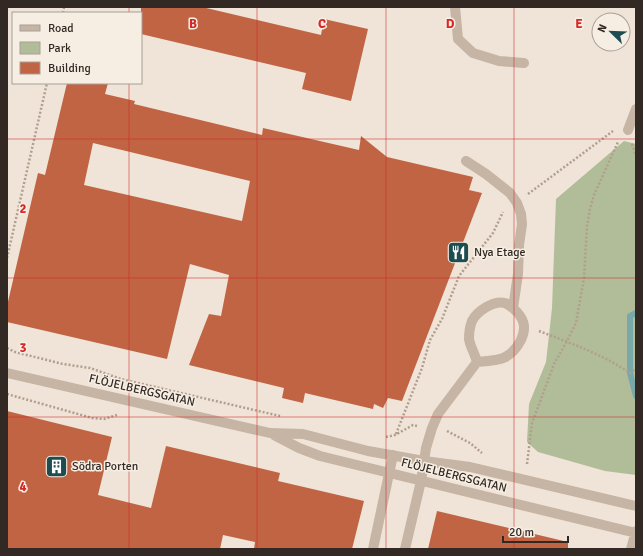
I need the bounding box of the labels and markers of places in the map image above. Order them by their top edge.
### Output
restaurant icon: Nya Etage [446,239,472,265]
place label: Nya Etage [474,245,526,260]
building icon: Södra Porten [43,453,69,479]
place label: Södra Porten [72,459,138,474]

